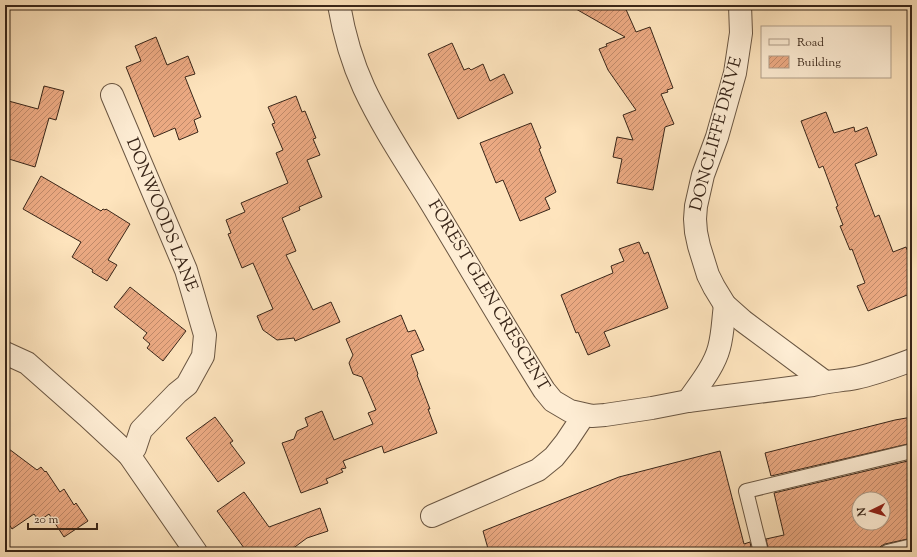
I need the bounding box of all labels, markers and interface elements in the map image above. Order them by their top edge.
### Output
legend [761,26,891,78]
text: Road [797,34,824,52]
street label: DONCLIFFE DRIVE [685,54,749,214]
text: Building [797,54,841,72]
street label: DONWOODS LANE [119,135,203,295]
street label: FOREST GLEN CRESCENT [421,196,555,396]
north arrow [851,491,891,531]
scale bar [28,505,97,531]
text: N [854,506,870,518]
text: 20 m [34,511,59,529]

